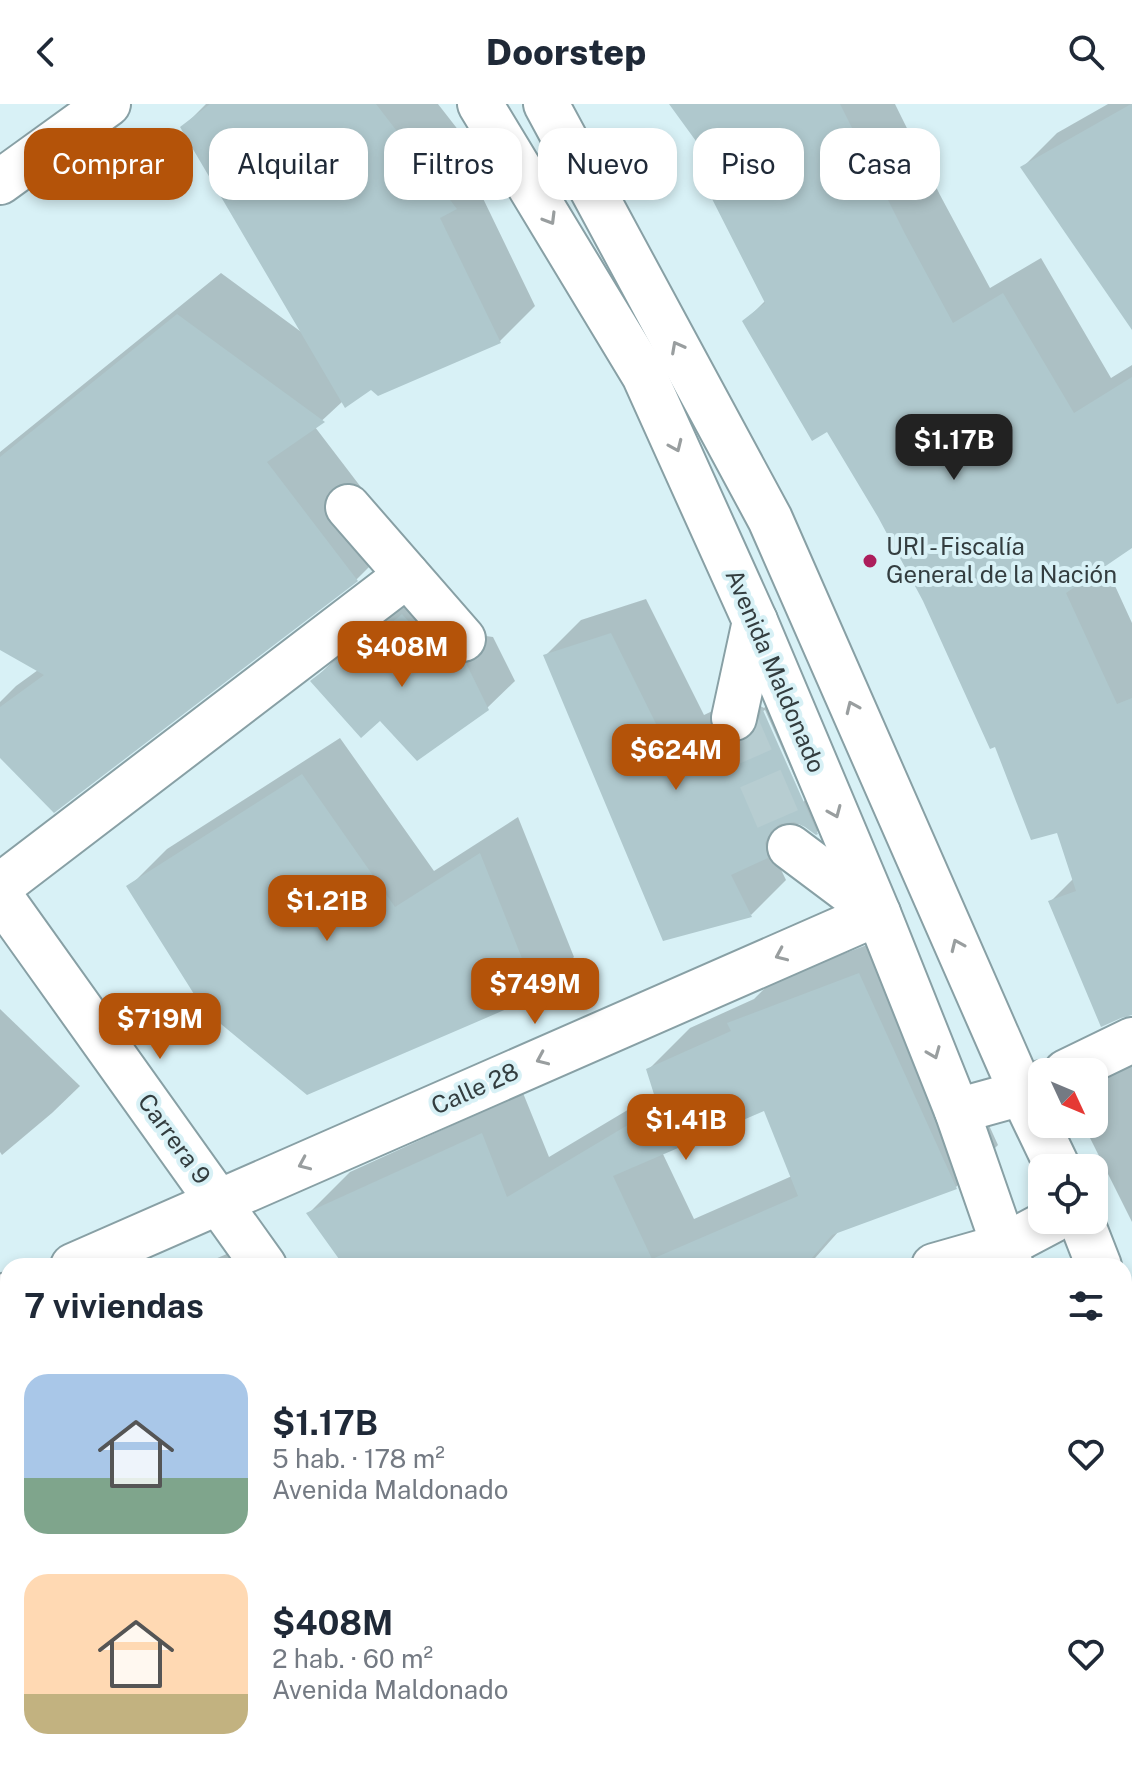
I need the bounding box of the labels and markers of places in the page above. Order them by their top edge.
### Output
pin: $1.17B [889,414,1019,482]
place label: URI - Fiscalía General de la Nación [886,532,1117,588]
marker: URI - Fiscalía General de la Nación [861,552,879,570]
pin: $408M [346,621,458,689]
pin: $624M [620,724,732,792]
pin: $1.21B [262,875,392,943]
pin: $749M [479,958,591,1026]
pin: $719M [104,993,216,1061]
pin: $1.41B [621,1094,751,1162]

